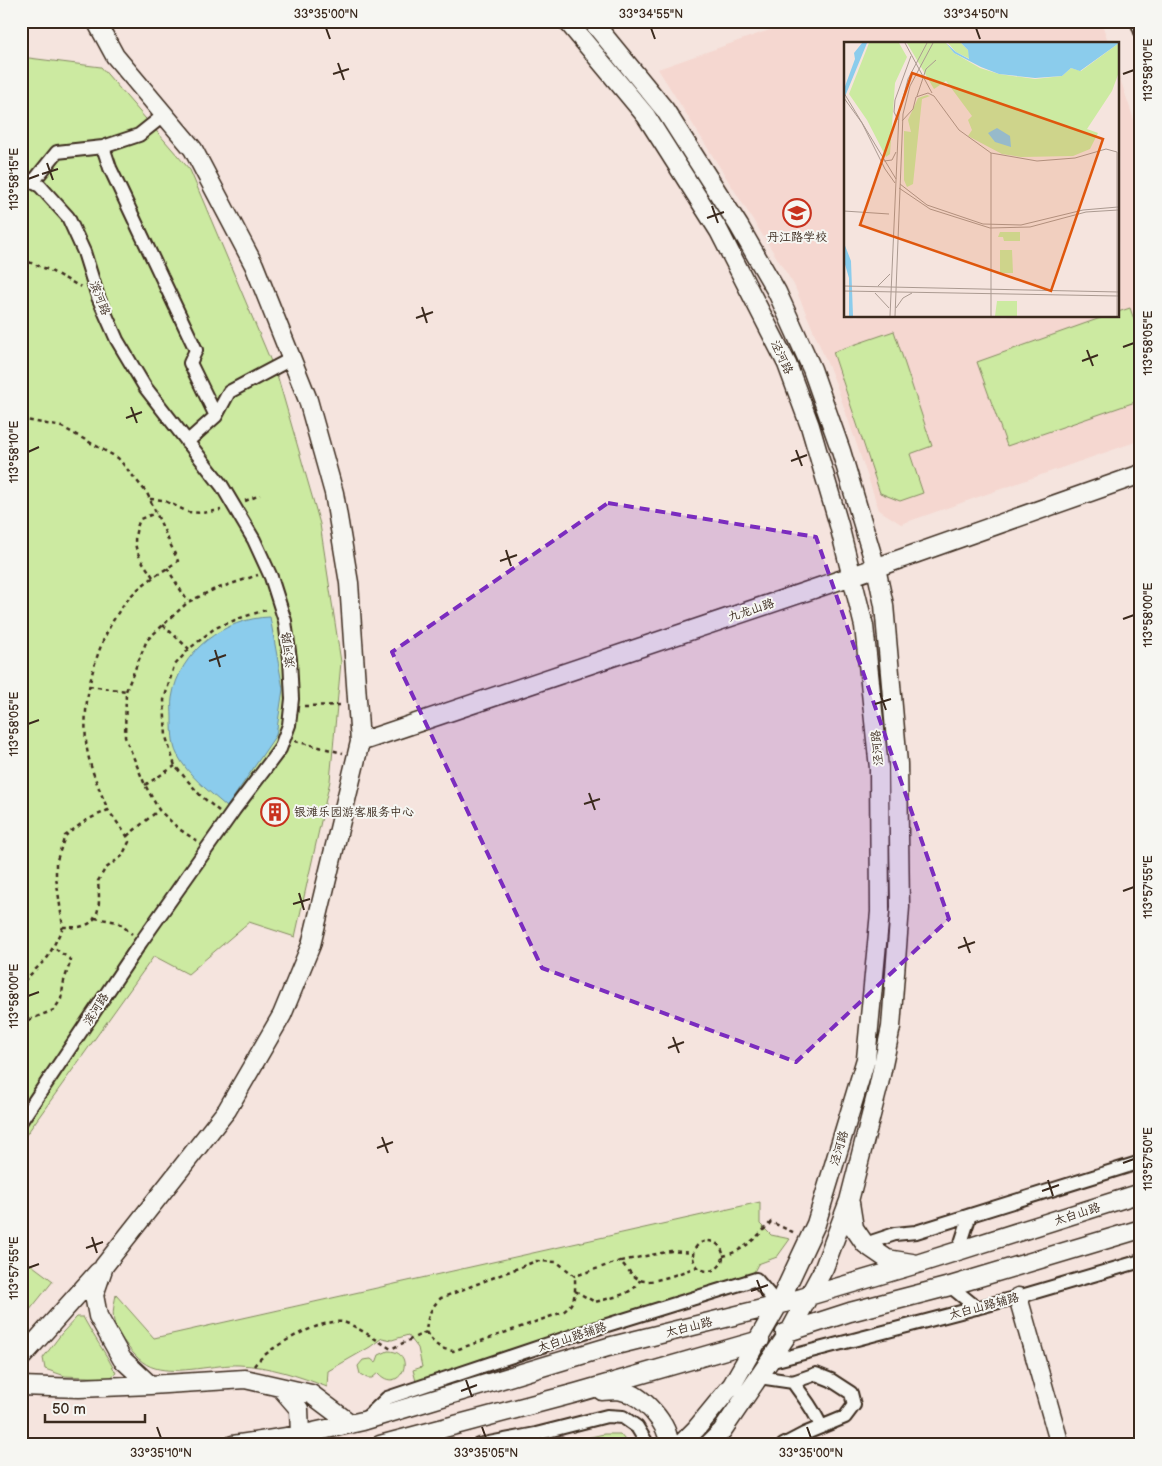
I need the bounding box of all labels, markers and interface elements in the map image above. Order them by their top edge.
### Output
text: 33°35'00"N [294,7,358,22]
text: 33°34'55"N [619,7,683,22]
text: 33°34'50"N [944,7,1008,22]
text: 113°58'10"E [1141,39,1156,101]
inset map [844,42,1120,318]
text: 113°58'15"E [7,148,22,210]
school or university icon: 丹江路学校 [782,198,812,228]
place label: 丹江路学校 [767,230,827,245]
street label: 滨河路 [86,279,113,318]
text: 113°58'05"E [1141,310,1156,375]
street label: 泾河路 [767,338,796,377]
text: 113°58'10"E [7,421,22,483]
text: 113°58'00"E [1141,582,1156,648]
street label: 九龙山路 [726,596,776,625]
street label: 滨河路 [279,631,298,669]
text: 113°58'05"E [7,691,22,756]
street label: 泾河路 [868,729,887,767]
building icon: 银滩乐园游客服务中心 [260,797,290,827]
place label: 银滩乐园游客服务中心 [294,805,414,820]
text: 113°57'55"E [1141,855,1156,919]
text: 113°58'00"E [7,963,22,1029]
street label: 滨河路 [80,990,113,1028]
text: 113°57'50"E [1141,1127,1156,1191]
street label: 泾河路 [827,1129,852,1168]
street label: 太白山路 [1052,1200,1102,1229]
text: 113°57'55"E [7,1236,22,1300]
street label: 太白山路辅路 [947,1290,1021,1323]
street label: 太白山路 [664,1314,714,1341]
street label: 太白山路辅路 [536,1319,609,1356]
scale bar [45,1391,145,1423]
text: 50 m [52,1400,86,1419]
text: 33°35'10"N [130,1446,192,1461]
text: 33°35'05"N [454,1446,518,1461]
text: 33°35'00"N [779,1446,843,1461]

